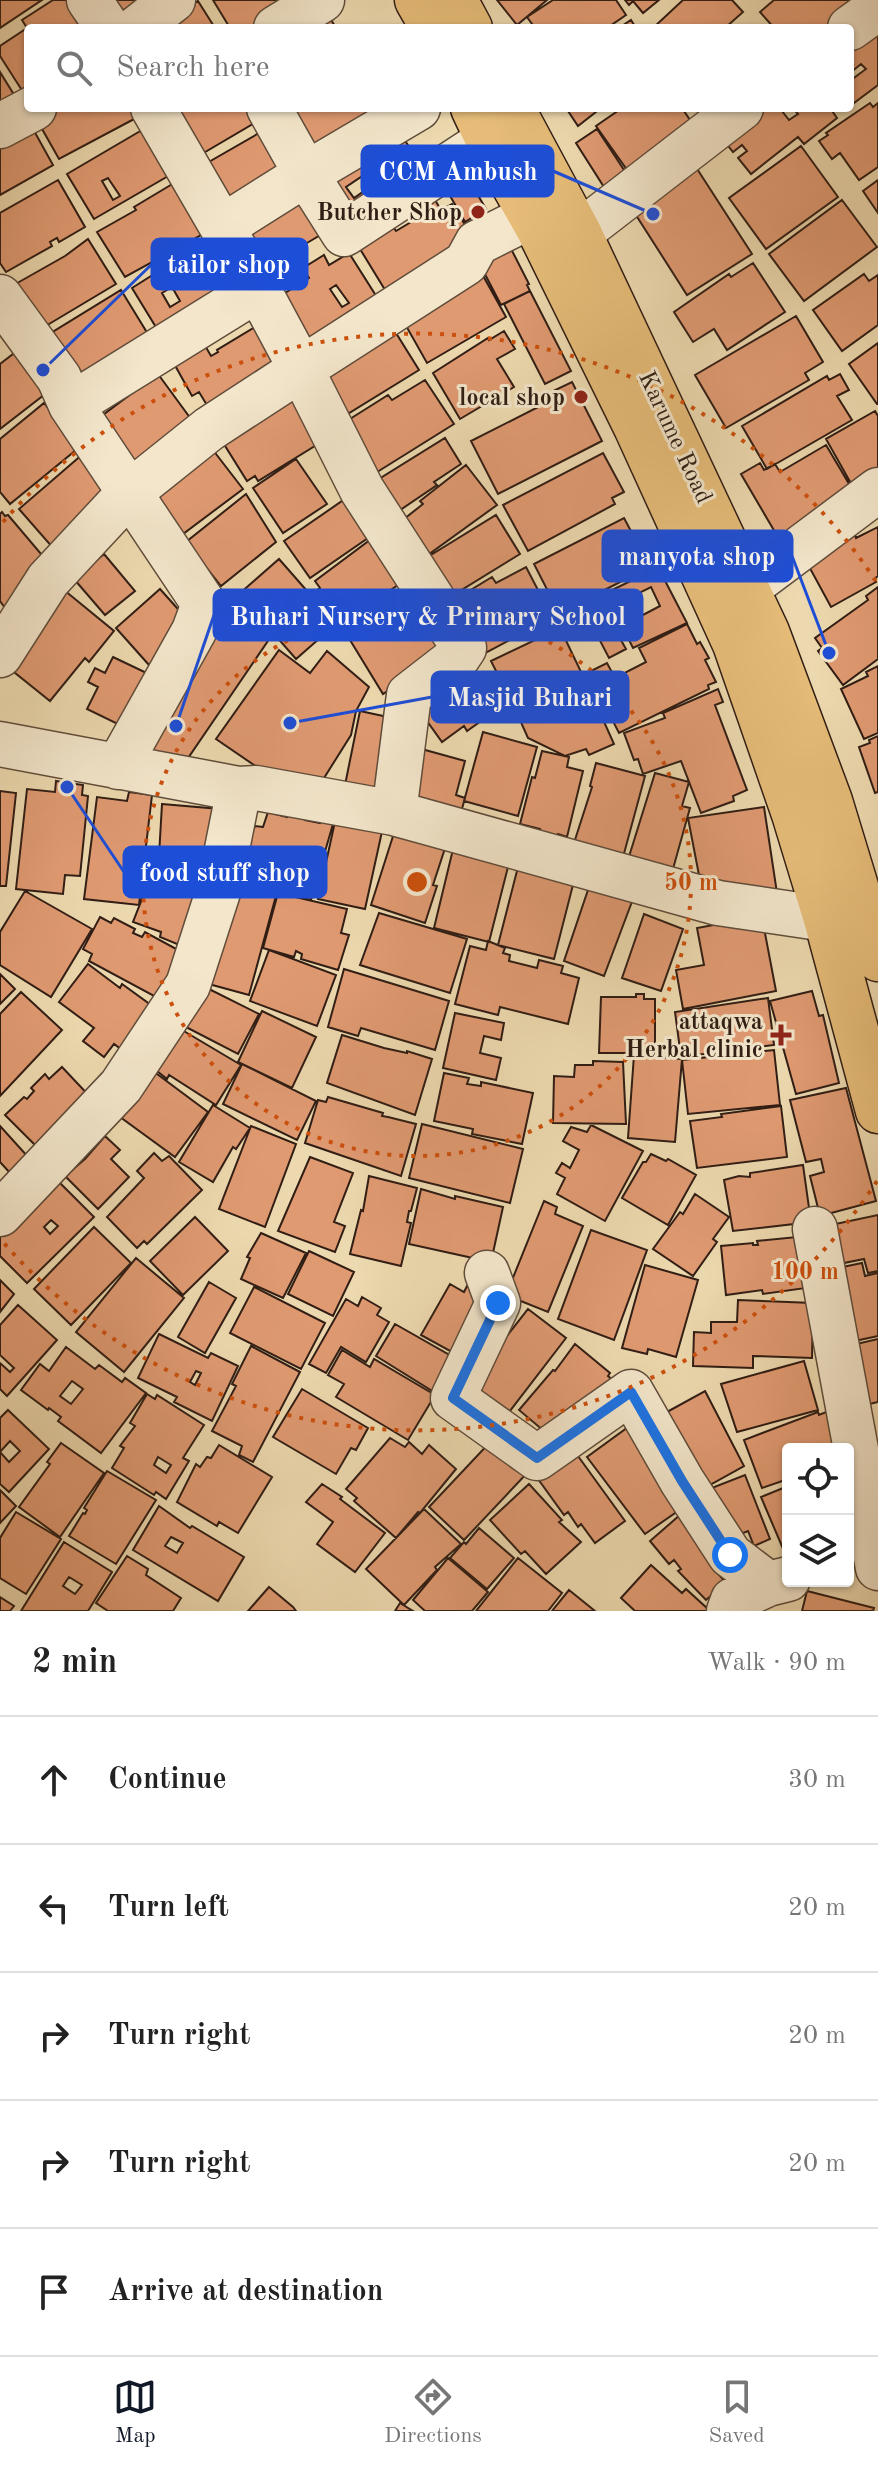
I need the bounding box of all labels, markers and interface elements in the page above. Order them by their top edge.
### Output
search box [24,24,854,112]
icon: search [52,46,96,90]
text: Search here [116,53,270,83]
callout: CCM Ambush [362,146,553,196]
text: CCM Ambush [379,160,537,186]
place label: Butcher Shop [316,202,462,226]
marker: Butcher Shop [469,203,487,221]
callout: tailor shop [152,239,307,289]
text: tailor shop [167,253,291,279]
street label: Karume Road [633,368,715,508]
place label: local shop [459,387,565,411]
marker: local shop [572,388,590,406]
callout: manyota shop [603,531,792,581]
text: manyota shop [619,545,775,571]
callout: Buhari Nursery & Primary School [214,590,642,640]
text: Buhari Nursery & Primary School [230,605,626,631]
callout: Masjid Buhari [432,672,628,722]
text: Masjid Buhari [448,686,612,712]
callout: food stuff shop [124,847,326,897]
text: food stuff shop [140,861,310,887]
centre of rings [403,868,431,896]
text: 50 m [664,871,718,896]
place label: attaqwa Herbal clinic [625,1011,763,1063]
marker: attaqwa Herbal clinic [770,1024,792,1046]
text: 100 m [771,1261,839,1285]
route end [480,1285,516,1321]
map controls [782,1443,854,1587]
button: locate [782,1443,854,1515]
button: layers [782,1515,854,1587]
route start [712,1537,748,1573]
text: 2 min [32,1646,117,1680]
text: Walk · 90 m [707,1650,846,1676]
icon: ahead [32,1758,76,1802]
text: Continue [108,1765,227,1795]
text: 30 m [788,1767,846,1793]
icon: left [32,1886,76,1930]
text: Turn left [108,1893,229,1923]
text: 20 m [788,1895,846,1921]
icon: right [32,2014,76,2058]
text: Turn right [108,2021,250,2051]
text: 20 m [788,2023,846,2049]
icon: right [32,2142,76,2186]
text: Turn right [108,2149,250,2179]
text: 20 m [788,2151,846,2177]
icon: arrive [32,2270,76,2314]
text: Arrive at destination [108,2277,383,2307]
tab: Map [113,2375,157,2450]
tab: Directions [384,2375,482,2450]
tab: Saved [709,2375,765,2450]

